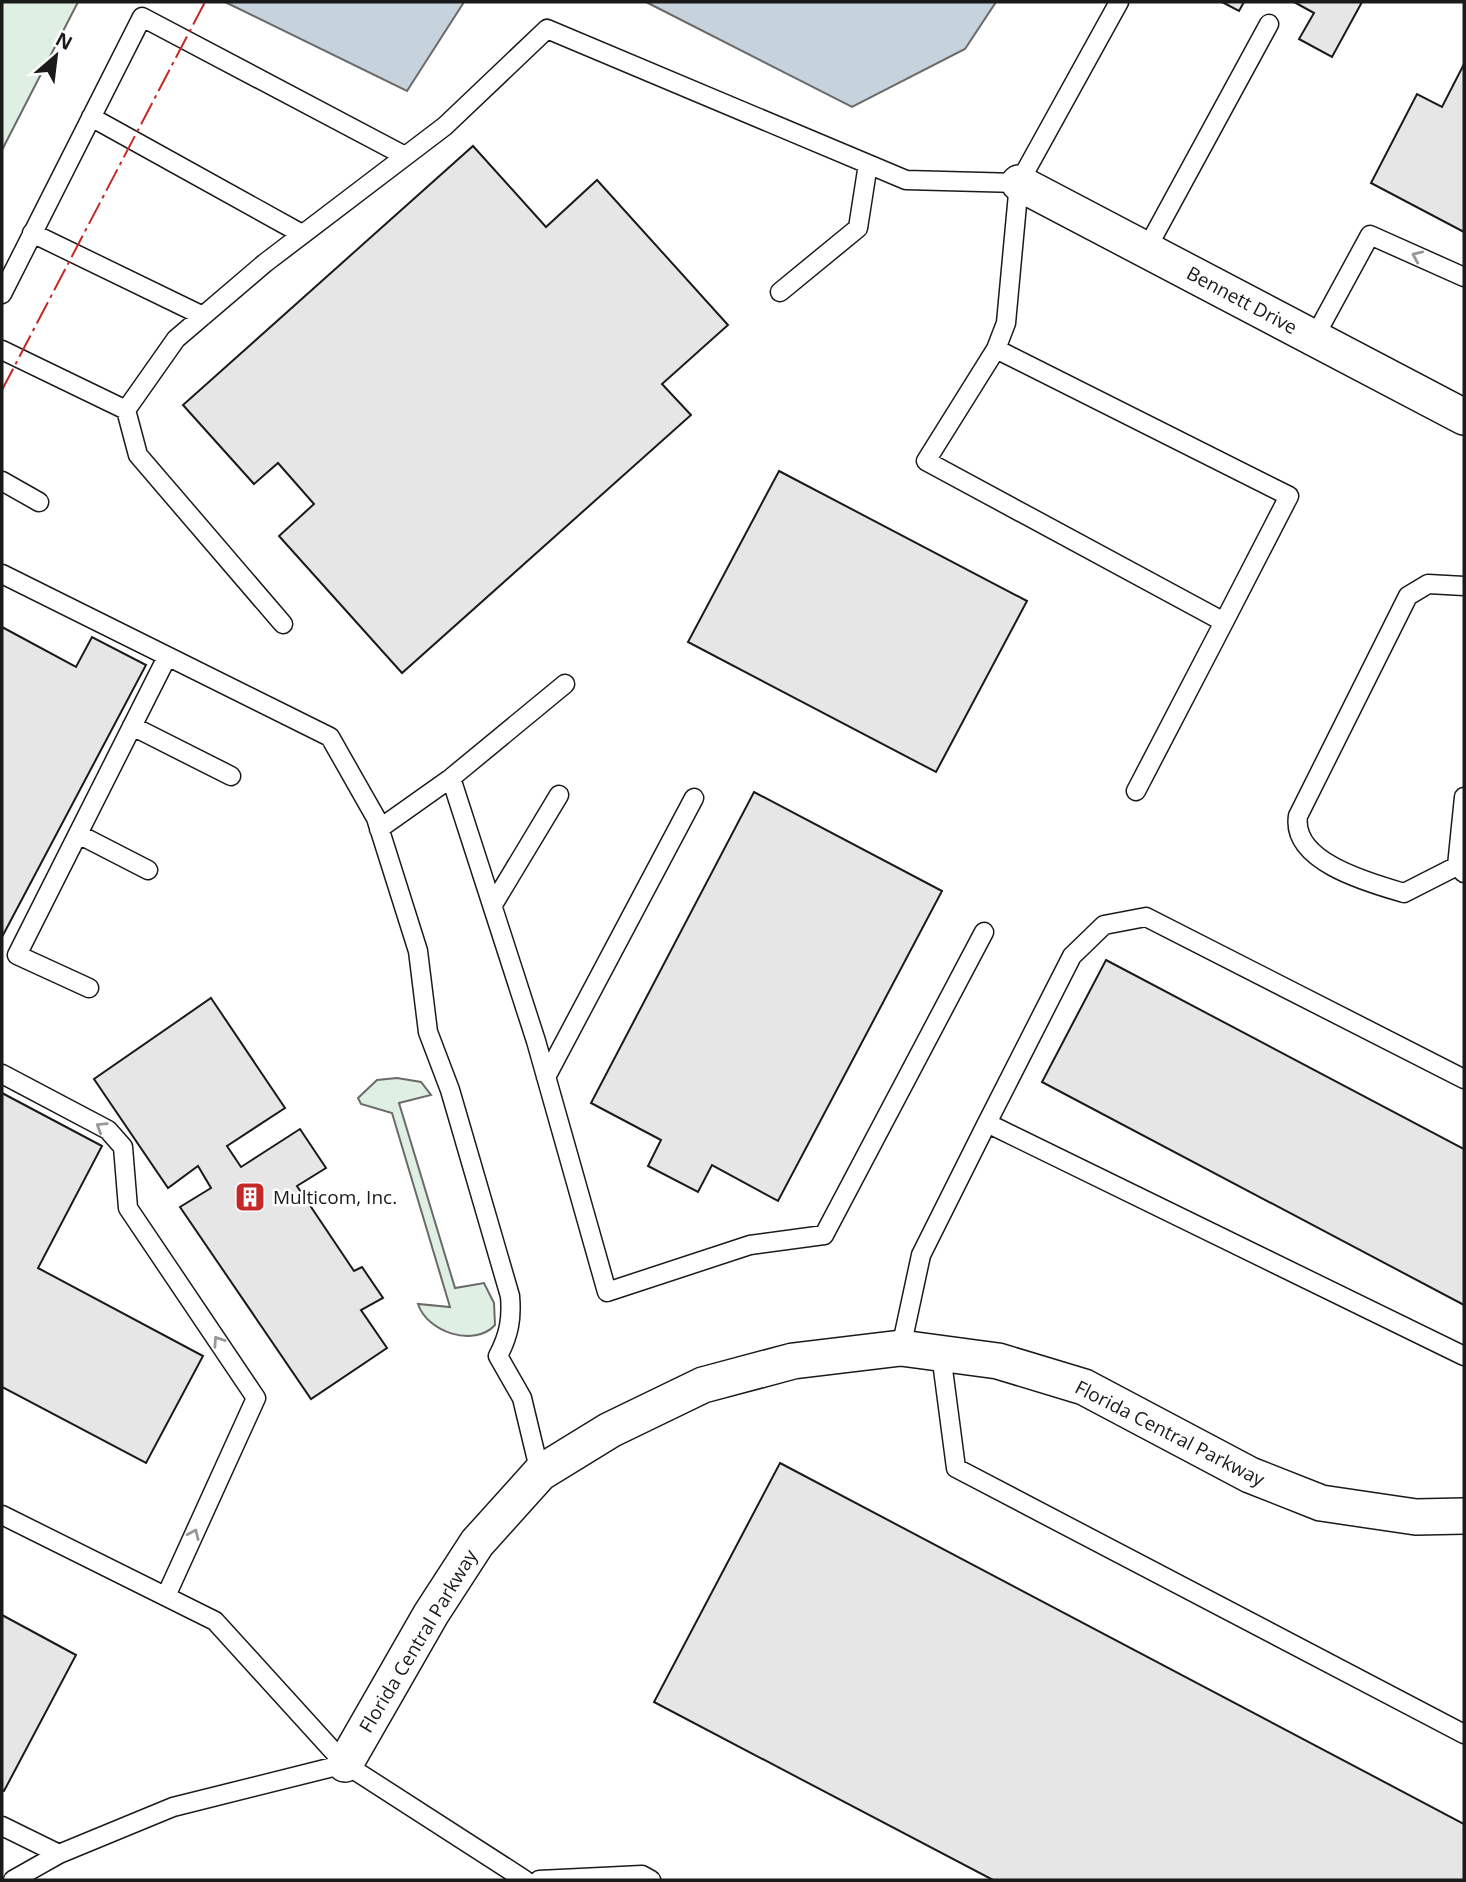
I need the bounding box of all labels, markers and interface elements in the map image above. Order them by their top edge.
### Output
north arrow [21,21,91,91]
text: N [51,26,77,56]
one-way arrow [1412,250,1424,264]
street label: Bennett Drive [1182,260,1302,340]
one-way arrow [95,1123,108,1136]
building icon: Multicom, Inc. [233,1180,267,1214]
place label: Multicom, Inc. [273,1184,397,1210]
one-way arrow [214,1336,226,1349]
street label: Florida Central Parkway [1071,1374,1270,1492]
one-way arrow [186,1529,200,1542]
street label: Florida Central Parkway [353,1544,483,1737]

